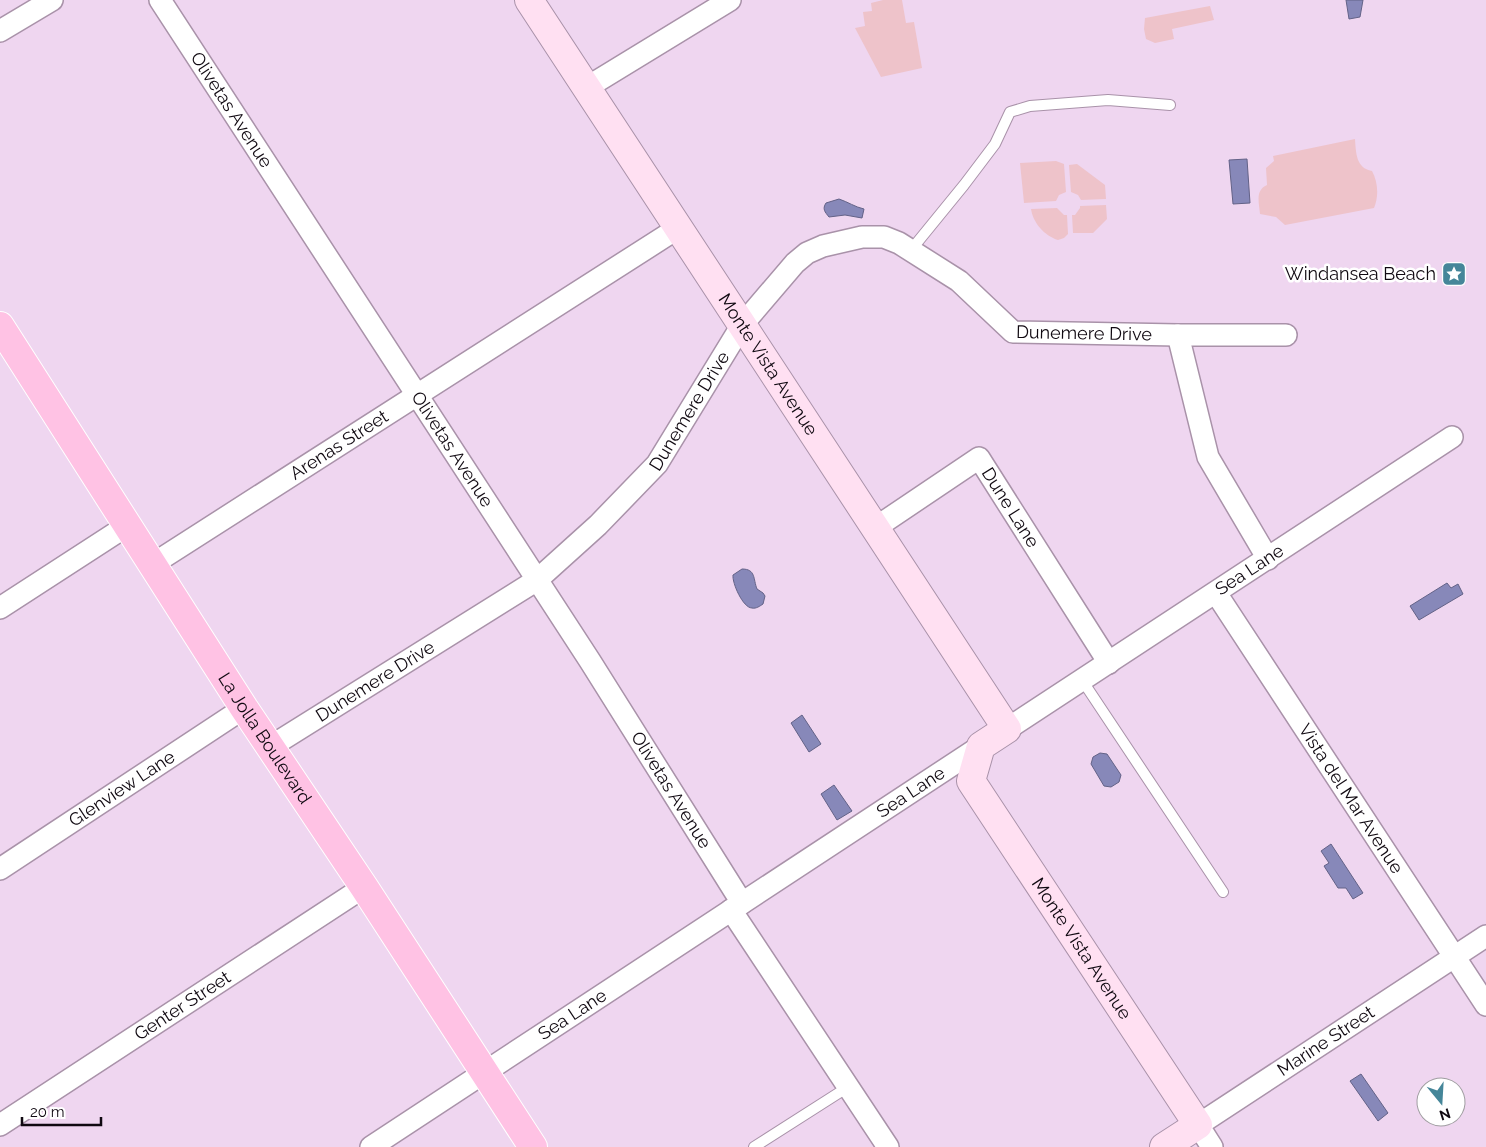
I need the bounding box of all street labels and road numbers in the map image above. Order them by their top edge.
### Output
street label: Olivetas Avenue [187,48,277,172]
street label: Monte Vista Avenue [714,290,823,440]
street label: Dunemere Drive [1016,321,1153,345]
street label: Dunemere Drive [645,347,734,474]
street label: Olivetas Avenue [407,387,498,511]
street label: Arenas Street [286,405,392,484]
street label: Dune Lane [978,463,1044,552]
street label: Sea Lane [1211,539,1288,599]
street label: Dunemere Drive [312,636,438,726]
street label: La Jolla Boulevard [214,669,316,808]
street label: Vista del Mar Avenue [1295,720,1408,878]
street label: Olivetas Avenue [627,728,716,852]
street label: Glenview Lane [65,745,179,831]
street label: Sea Lane [872,761,949,822]
street label: Monte Vista Avenue [1028,874,1136,1023]
street label: Genter Street [130,966,234,1044]
street label: Sea Lane [534,984,611,1044]
street label: Marine Street [1273,1001,1378,1080]

